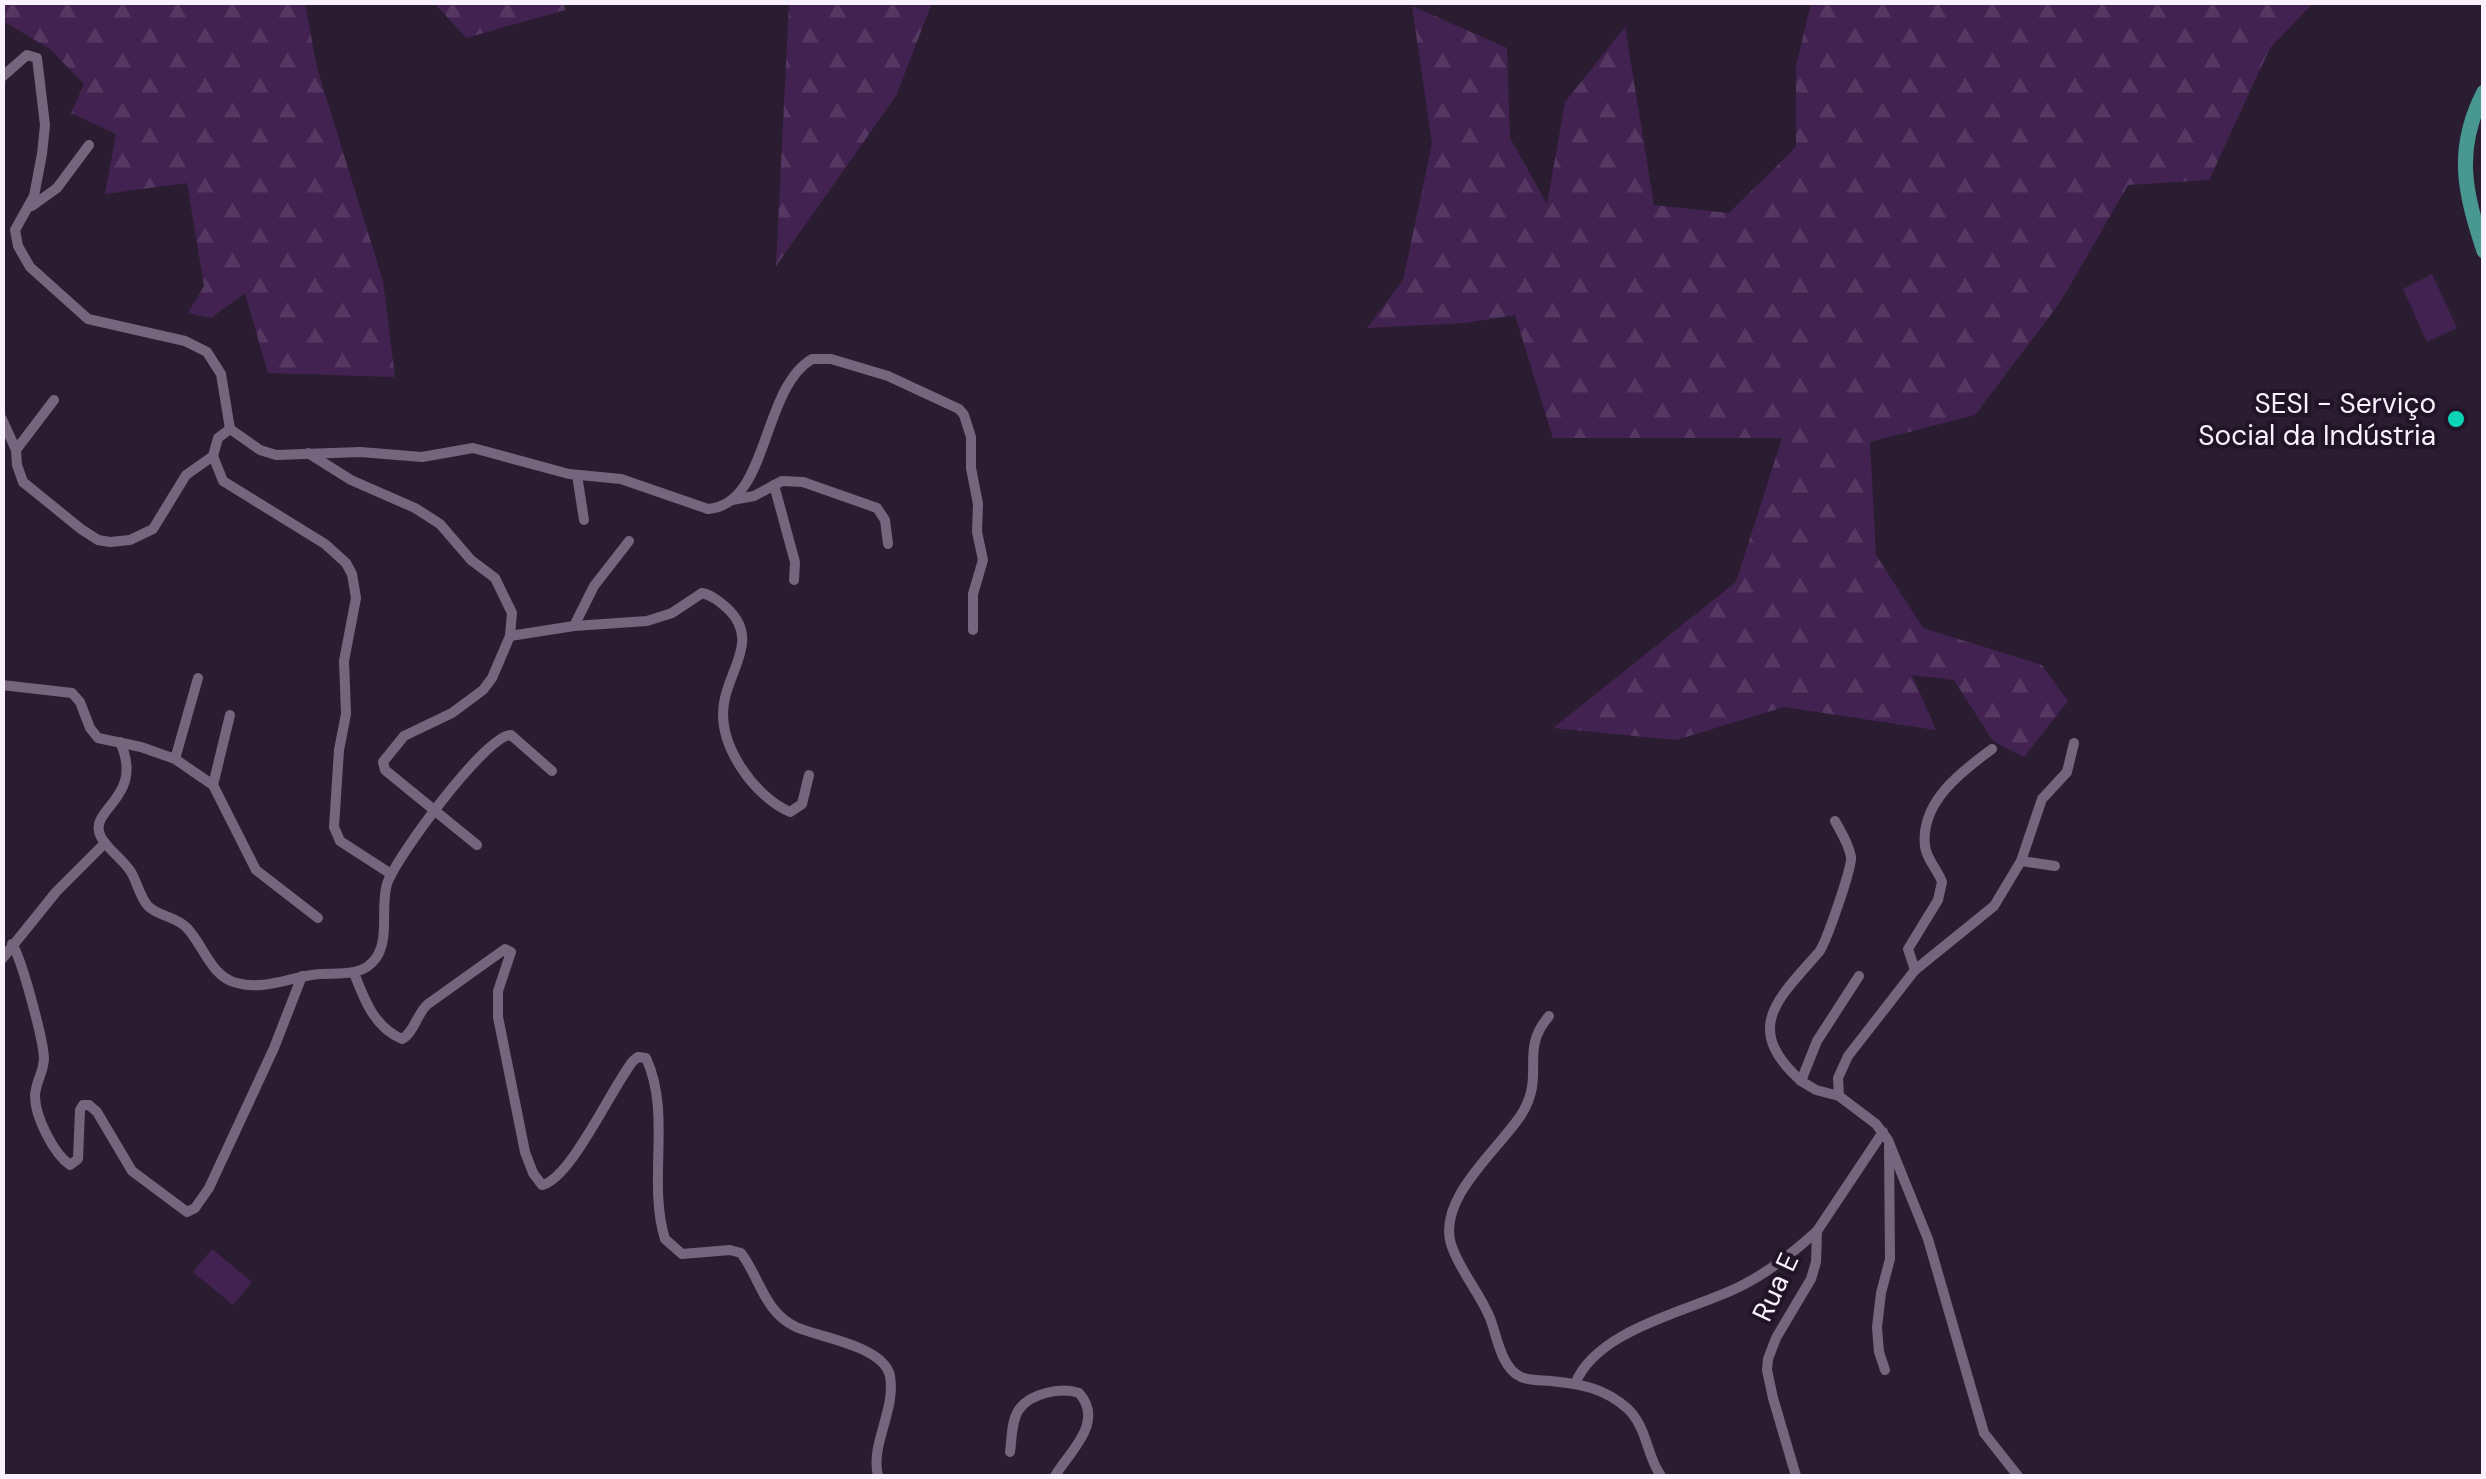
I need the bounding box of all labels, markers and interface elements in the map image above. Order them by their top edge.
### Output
place label: SESI - Serviço Social da Indústria [2198,385,2436,454]
marker: SESI - Serviço Social da Indústria [2445,408,2467,430]
street label: Rua E [1744,1247,1807,1327]

